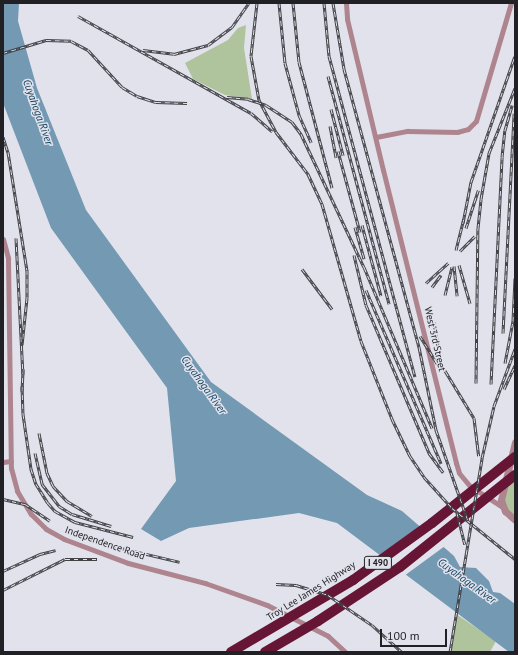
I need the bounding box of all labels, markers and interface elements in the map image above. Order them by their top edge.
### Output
water label: Cuyahoga River [20,77,56,147]
street label: West 3rd Street [422,306,448,372]
water label: Cuyahoga River [178,353,230,417]
street label: Independence Road [63,524,147,562]
water label: Cuyahoga River [435,555,499,607]
road number: I 490 [363,556,393,570]
street label: Troy Lee James Highway [264,559,358,623]
scale bar [382,621,449,647]
text: 100 m [387,628,420,643]

